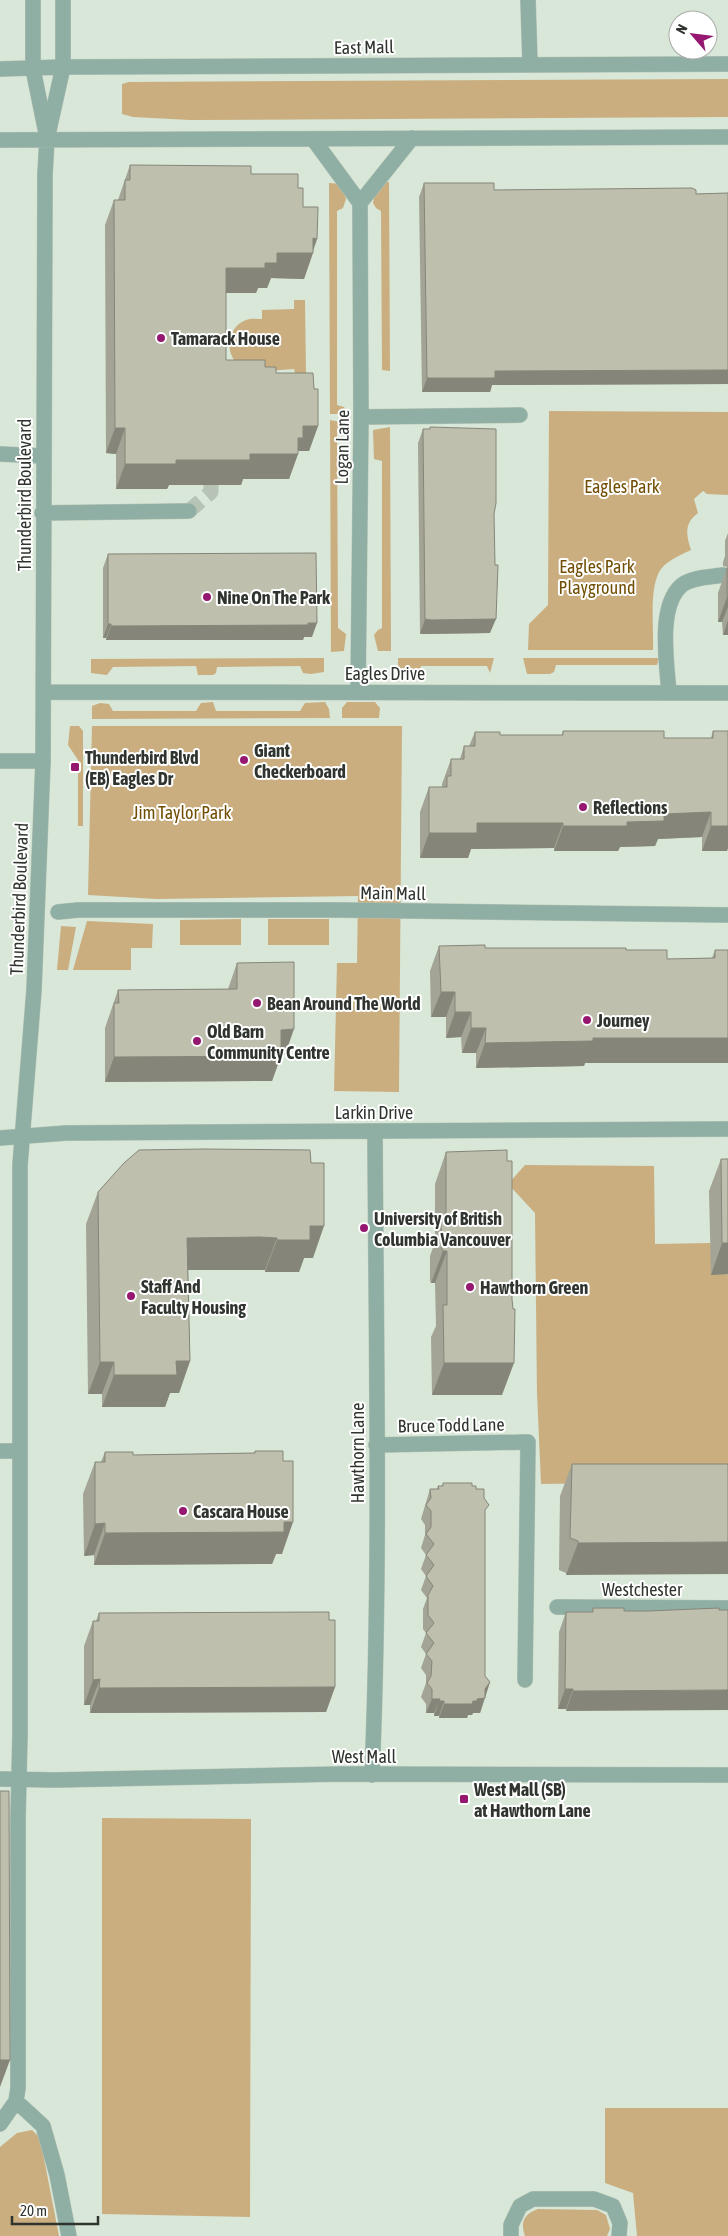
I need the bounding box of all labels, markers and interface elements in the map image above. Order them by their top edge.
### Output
north arrow [668,10,718,60]
text: N [673,21,691,36]
street label: East Mall [334,36,394,58]
place label: Tamarack House [171,328,280,349]
marker: Tamarack House [155,332,167,344]
street label: Logan Lane [331,410,353,484]
street label: Thunderbird Boulevard [14,419,35,571]
park label: Eagles Park [584,476,660,497]
park label: Eagles Park Playground [559,556,635,598]
place label: Nine On The Park [217,587,331,608]
marker: Nine On The Park [201,591,213,603]
street label: Eagles Drive [345,663,425,684]
place label: Giant Checkerboard [254,740,346,782]
place label: Thunderbird Blvd (EB) Eagles Dr [85,747,199,789]
marker: Giant Checkerboard [238,754,250,766]
marker: Thunderbird Blvd (EB) Eagles Dr [69,761,81,773]
place label: Reflections [593,797,668,818]
marker: Reflections [577,801,589,813]
park label: Jim Taylor Park [133,802,231,823]
street label: Thunderbird Boulevard [6,822,32,976]
street label: Main Mall [360,882,426,904]
place label: Bean Around The World [267,993,421,1014]
marker: Bean Around The World [251,997,263,1009]
place label: Journey [596,1010,650,1031]
marker: Journey [581,1014,593,1026]
place label: Old Barn Community Centre [207,1021,330,1063]
marker: Old Barn Community Centre [191,1035,203,1047]
street label: Larkin Drive [335,1102,413,1123]
place label: University of British Columbia Vancouver [374,1208,511,1250]
marker: University of British Columbia Vancouver [358,1222,370,1234]
place label: Staff And Faculty Housing [141,1276,246,1318]
place label: Hawthorn Green [480,1277,589,1298]
marker: Hawthorn Green [464,1281,476,1293]
marker: Staff And Faculty Housing [125,1290,137,1302]
street label: Hawthorn Lane [347,1403,368,1503]
street label: Bruce Todd Lane [397,1414,505,1436]
place label: Cascara House [193,1501,289,1522]
marker: Cascara House [177,1505,189,1517]
street label: Westchester [602,1579,683,1600]
street label: West Mall [332,1746,397,1767]
place label: West Mall (SB) at Hawthorn Lane [473,1779,591,1821]
marker: West Mall (SB) at Hawthorn Lane [458,1793,470,1805]
scale bar [12,2194,99,2226]
text: 20 m [20,2202,47,2219]

